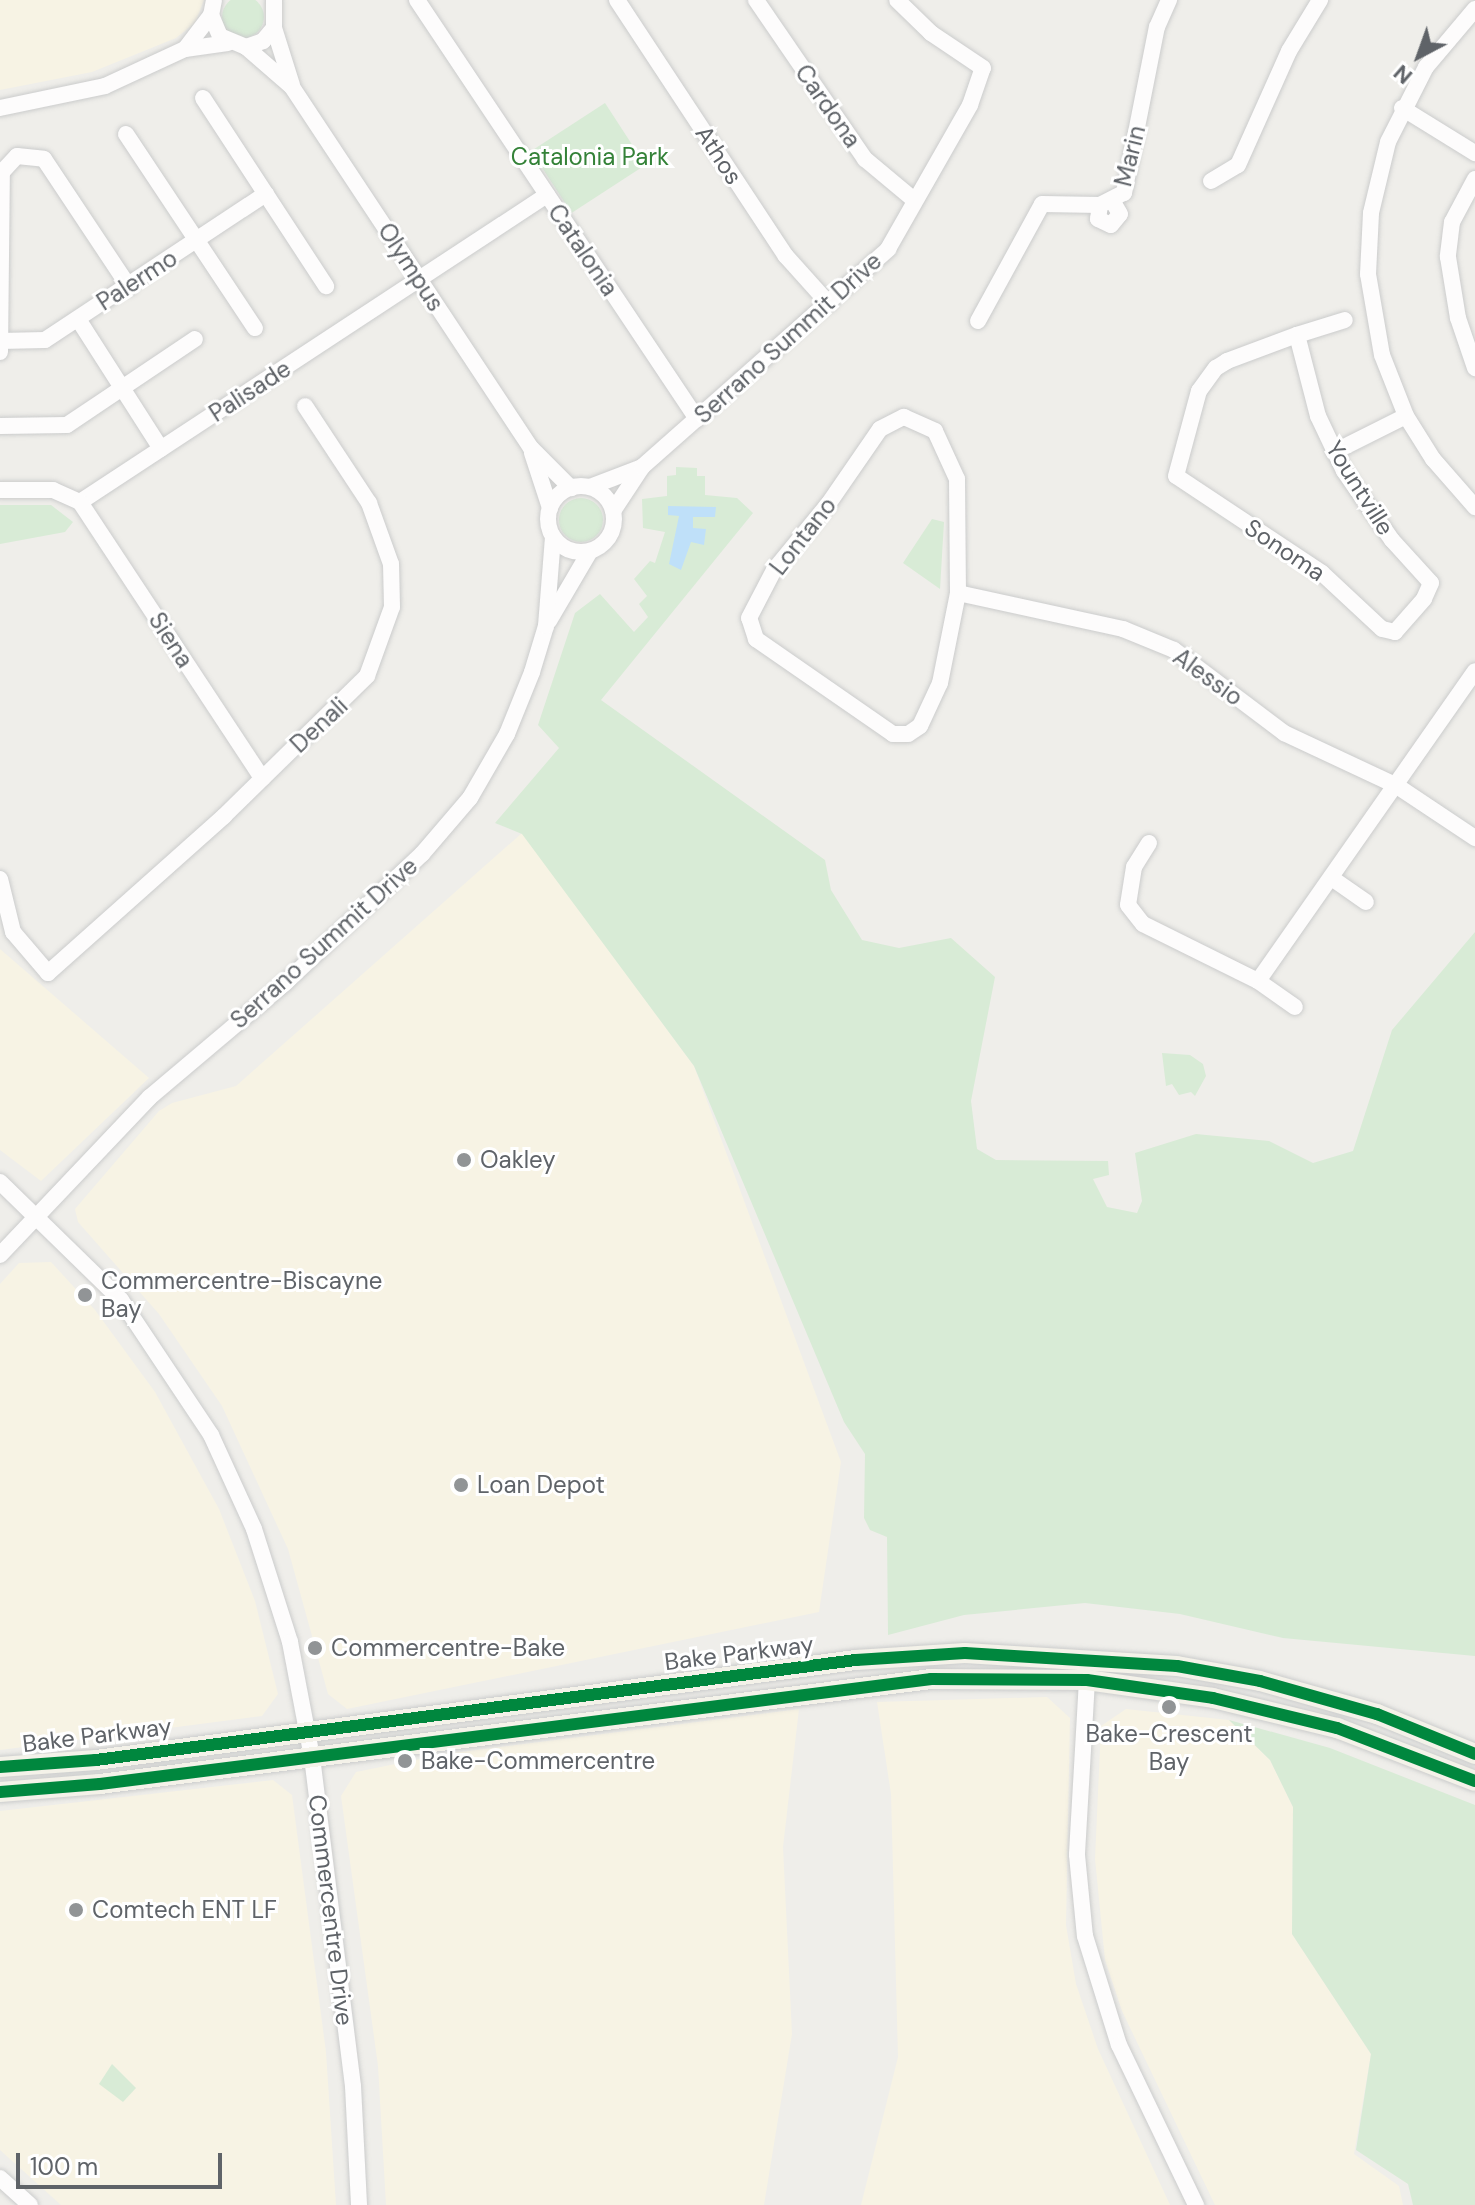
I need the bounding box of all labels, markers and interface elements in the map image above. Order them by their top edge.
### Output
north arrow [1379,16,1459,96]
text: N [1387,58,1419,91]
street label: Cardona [789,59,867,153]
street label: Athos [689,120,749,190]
street label: Marin [1109,123,1151,189]
park label: Catalonia Park [511,143,669,171]
street label: Catalonia [542,199,624,301]
street label: Olympus [372,217,450,317]
street label: Palermo [91,243,183,317]
street label: Serrano Summit Drive [689,246,887,430]
street label: Palisade [204,354,296,428]
street label: Yountville [1320,436,1400,540]
street label: Lontano [764,491,842,581]
street label: Sonoma [1239,513,1331,587]
street label: Siena [143,607,199,673]
street label: Alessio [1168,642,1248,712]
street label: Denali [284,691,354,759]
street label: Serrano Summit Drive [225,851,423,1035]
place label: Oakley [480,1146,556,1174]
marker: Oakley [455,1151,473,1169]
place label: Commercentre-Biscayne Bay [101,1267,382,1323]
marker: Commercentre-Biscayne Bay [76,1286,94,1304]
place label: Loan Depot [477,1471,605,1499]
marker: Loan Depot [452,1476,470,1494]
street label: Bake Parkway [663,1630,815,1676]
place label: Commercentre-Bake [331,1634,565,1662]
marker: Commercentre-Bake [306,1639,324,1657]
marker: Bake-Crescent Bay [1160,1698,1178,1716]
street label: Bake Parkway [21,1712,173,1758]
place label: Bake-Crescent Bay [1085,1720,1253,1776]
place label: Bake-Commercentre [421,1747,655,1775]
marker: Bake-Commercentre [396,1752,414,1770]
street label: Commercentre Drive [303,1793,359,2027]
place label: Comtech ENT LF [92,1896,277,1924]
marker: Comtech ENT LF [67,1901,85,1919]
scale bar [20,2137,226,2187]
text: 100 m [30,2151,98,2182]

